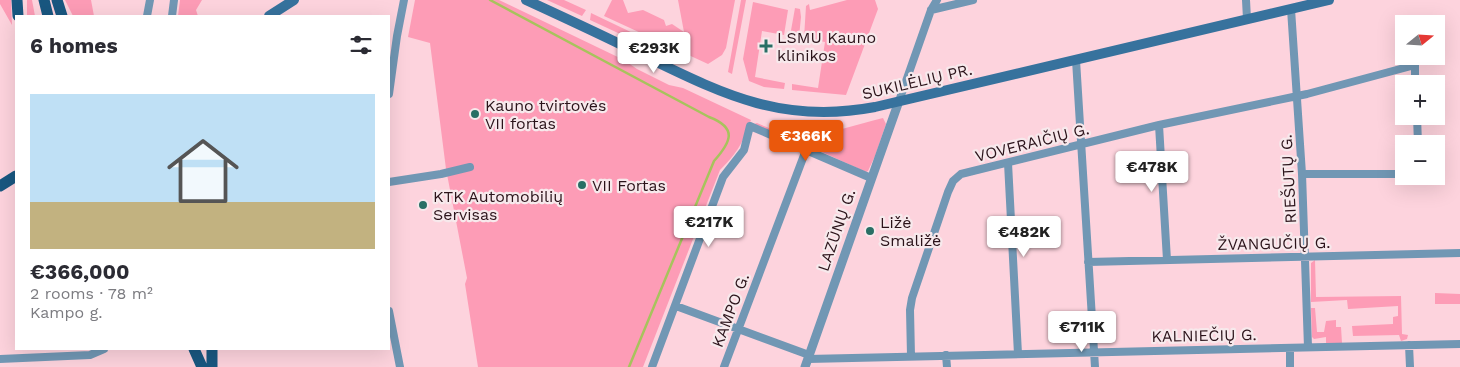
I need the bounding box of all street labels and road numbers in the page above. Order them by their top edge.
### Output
street label: SUKILĖLIŲ PR. [860,60,974,103]
street label: VOVERAIČIŲ G. [973,119,1091,166]
street label: RIEŠUTŲ G. [1277,134,1300,224]
street label: LAZŪNŲ G. [814,186,859,274]
street label: ŽVANGUČIŲ G. [1217,233,1331,254]
street label: KAMPO G. [708,270,753,350]
street label: KALNIEČIŲ G. [1151,325,1257,346]

